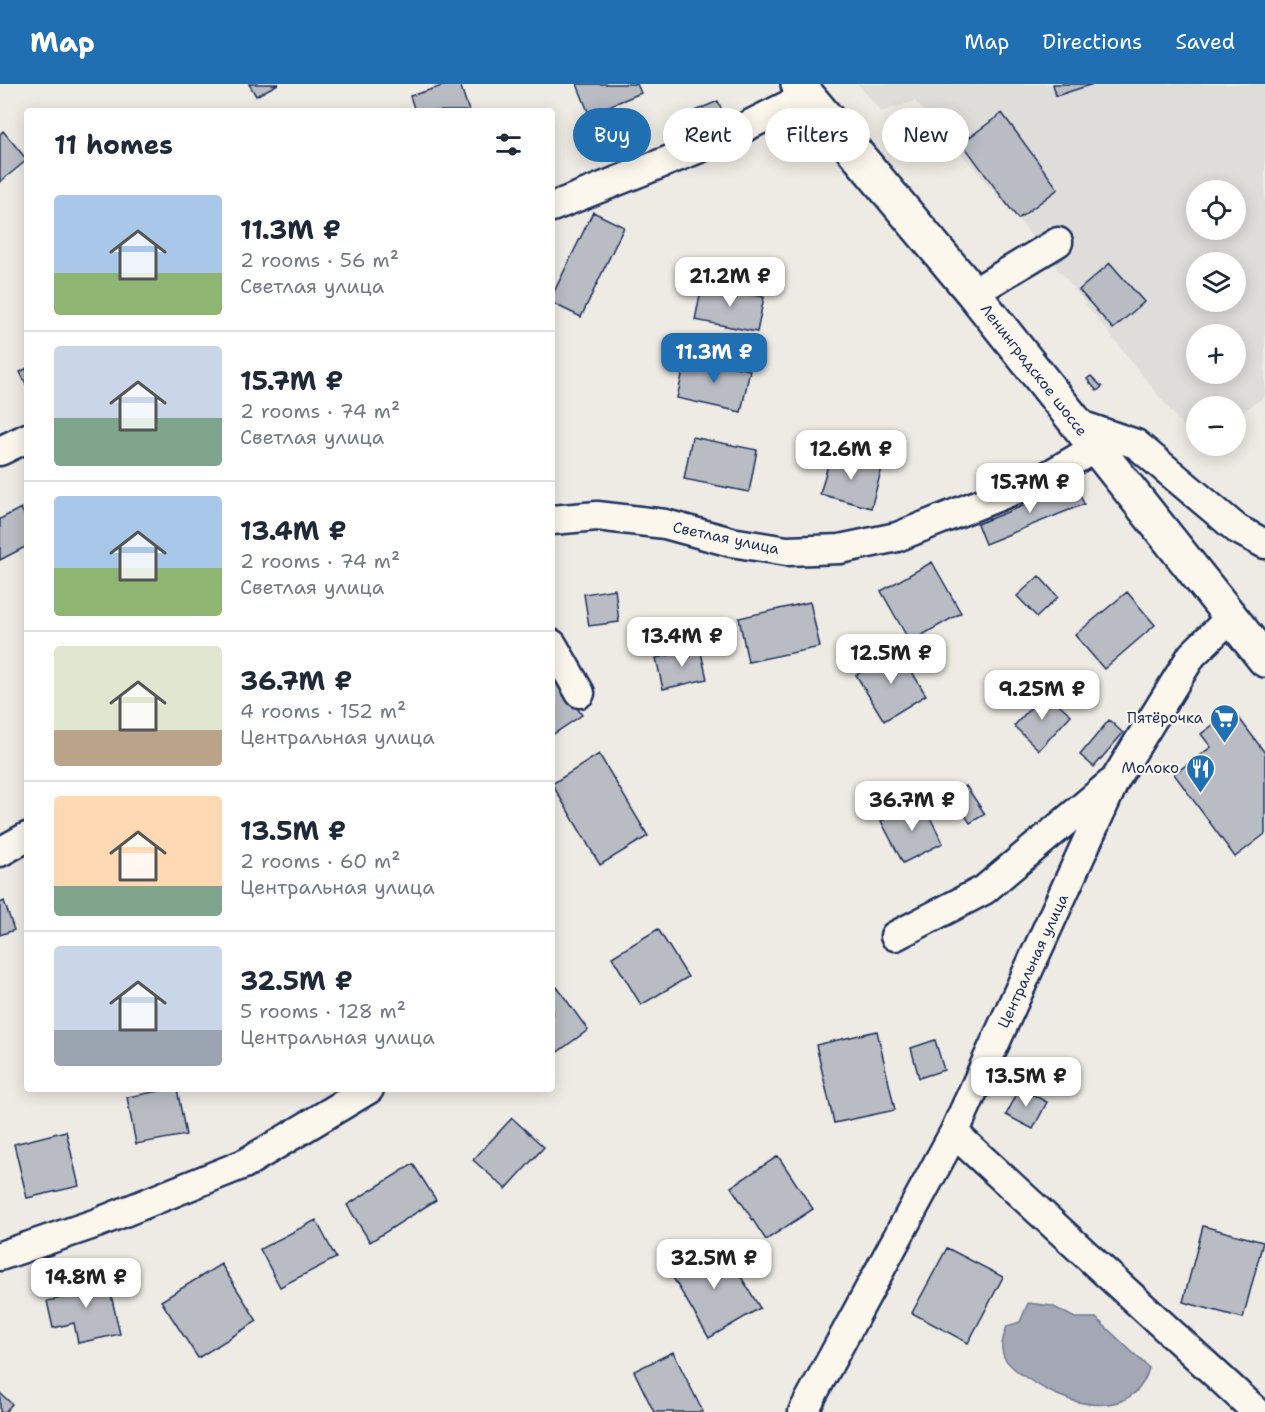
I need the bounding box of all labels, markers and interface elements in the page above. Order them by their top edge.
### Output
text: Map [30,23,95,61]
text: Map [964,28,1009,56]
text: Directions [1042,28,1142,56]
text: Saved [1175,28,1235,56]
chip: Buy [573,108,651,162]
chip: Rent [663,108,753,162]
chip: Filters [765,108,870,162]
chip: New [882,108,969,162]
text: 11 homes [54,127,173,162]
icon: filters [492,128,525,161]
map controls [1186,180,1246,456]
button: locate [1186,180,1246,240]
text: 11.3M ₽ [240,212,341,247]
icon: home [102,219,174,291]
text: 2 rooms · 56 m² [240,247,399,273]
button: layers [1186,252,1246,312]
pin: 21.2M ₽ [675,257,785,308]
text: 21.2M ₽ [689,263,771,289]
text: Светлая улица [240,273,384,299]
street label: Ленинградское шоссе [976,300,1092,440]
button: + [1186,324,1246,384]
pin: 11.3M ₽ [659,333,769,384]
text: 11.3M ₽ [675,339,753,365]
text: 15.7M ₽ [240,363,344,398]
icon: home [102,370,174,442]
button: − [1186,396,1246,456]
text: 2 rooms · 74 m² [240,398,400,424]
text: Светлая улица [240,424,384,450]
pin: 12.6M ₽ [796,430,906,481]
text: 12.6M ₽ [810,436,893,462]
pin: 15.7M ₽ [975,463,1085,514]
text: 15.7M ₽ [990,469,1070,495]
text: 13.4M ₽ [240,513,347,548]
street label: Светлая улица [671,517,782,559]
icon: home [102,520,174,592]
text: 2 rooms · 74 m² [240,548,400,574]
text: Светлая улица [240,574,384,600]
pin: 13.4M ₽ [627,617,737,668]
text: 13.4M ₽ [641,623,723,649]
pin: 12.5M ₽ [836,634,946,685]
text: 12.5M ₽ [850,640,932,666]
text: 36.7M ₽ [240,663,352,698]
icon: home [102,670,174,742]
pin: 9.25M ₽ [987,670,1097,721]
text: 9.25M ₽ [998,676,1086,702]
text: 4 rooms · 152 m² [240,698,406,724]
supermarket icon: Пятёрочка [1208,702,1240,744]
place label: Пятёрочка [1127,708,1204,728]
text: Центральная улица [240,724,435,750]
restaurant icon: Молоко [1184,752,1216,794]
place label: Молоко [1122,758,1179,778]
pin: 36.7M ₽ [857,781,967,832]
text: 36.7M ₽ [869,787,955,813]
text: 13.5M ₽ [240,813,346,848]
icon: home [102,820,174,892]
text: 2 rooms · 60 m² [240,848,400,874]
text: Центральная улица [240,874,435,900]
street label: Центральная улица [993,890,1073,1031]
text: 32.5M ₽ [240,963,353,998]
icon: home [102,970,174,1042]
text: 5 rooms · 128 m² [240,998,406,1024]
text: Центральная улица [240,1024,435,1050]
pin: 13.5M ₽ [971,1057,1081,1108]
text: 13.5M ₽ [985,1063,1067,1089]
pin: 32.5M ₽ [659,1239,769,1290]
text: 32.5M ₽ [671,1245,757,1271]
pin: 14.8M ₽ [31,1258,141,1309]
text: 14.8M ₽ [45,1264,127,1290]

